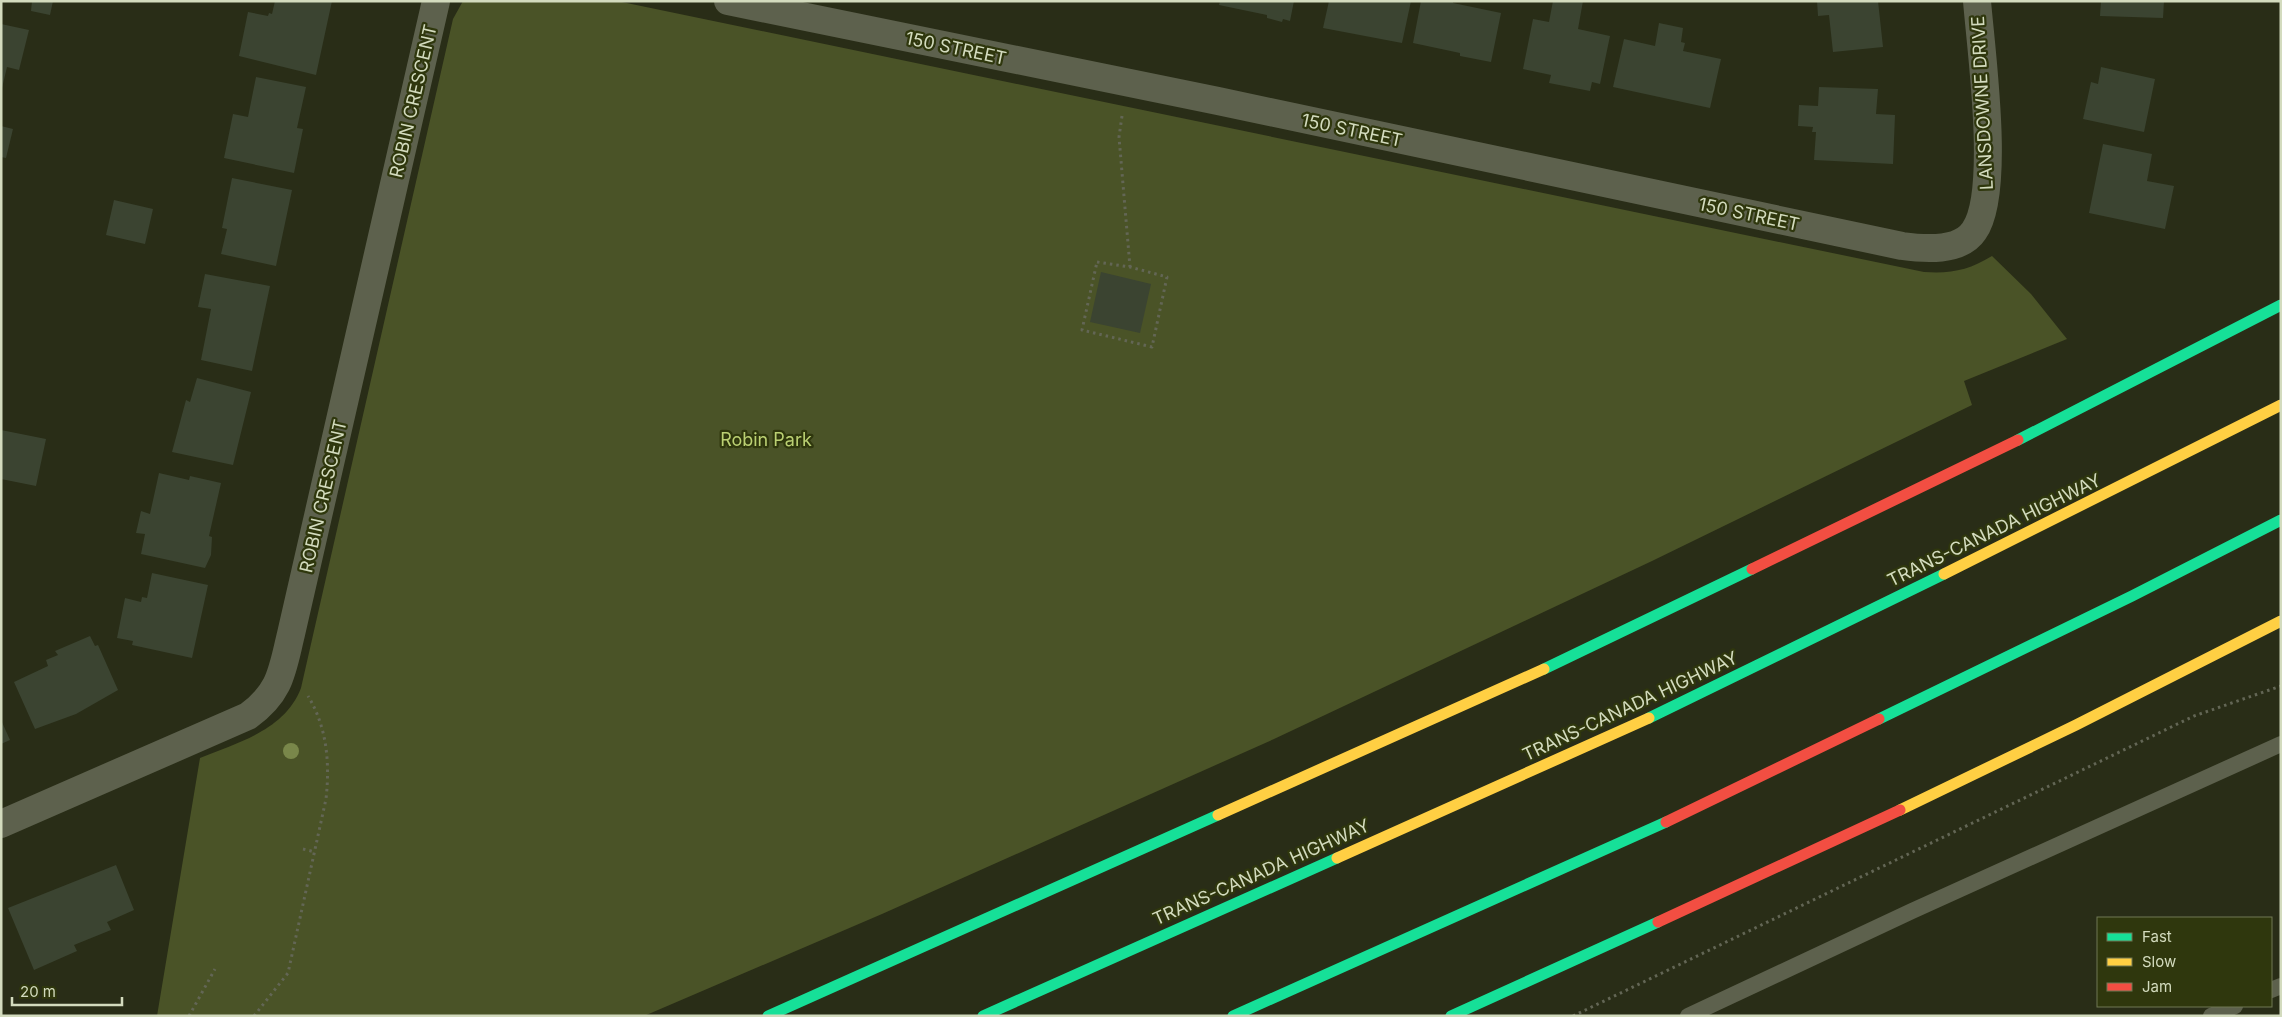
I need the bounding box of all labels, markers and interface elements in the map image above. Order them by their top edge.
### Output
street label: LANSDOWNE DRIVE [1967,15,1997,191]
street label: ROBIN CRESCENT [385,22,441,180]
street label: 150 STREET [904,27,1008,69]
street label: 150 STREET [1300,109,1404,151]
street label: 150 STREET [1697,193,1801,235]
street label: ROBIN CRESCENT [295,417,351,575]
park label: Robin Park [720,429,812,450]
street label: TRANS-CANADA HIGHWAY [1884,469,2104,591]
street label: TRANS-CANADA HIGHWAY [1519,647,1741,765]
street label: TRANS-CANADA HIGHWAY [1149,815,1373,929]
legend [2097,917,2272,1007]
text: Fast [2142,927,2172,946]
text: Slow [2142,952,2176,971]
scale bar [12,974,122,1006]
text: Jam [2142,977,2172,996]
text: 20 m [20,982,56,1001]

